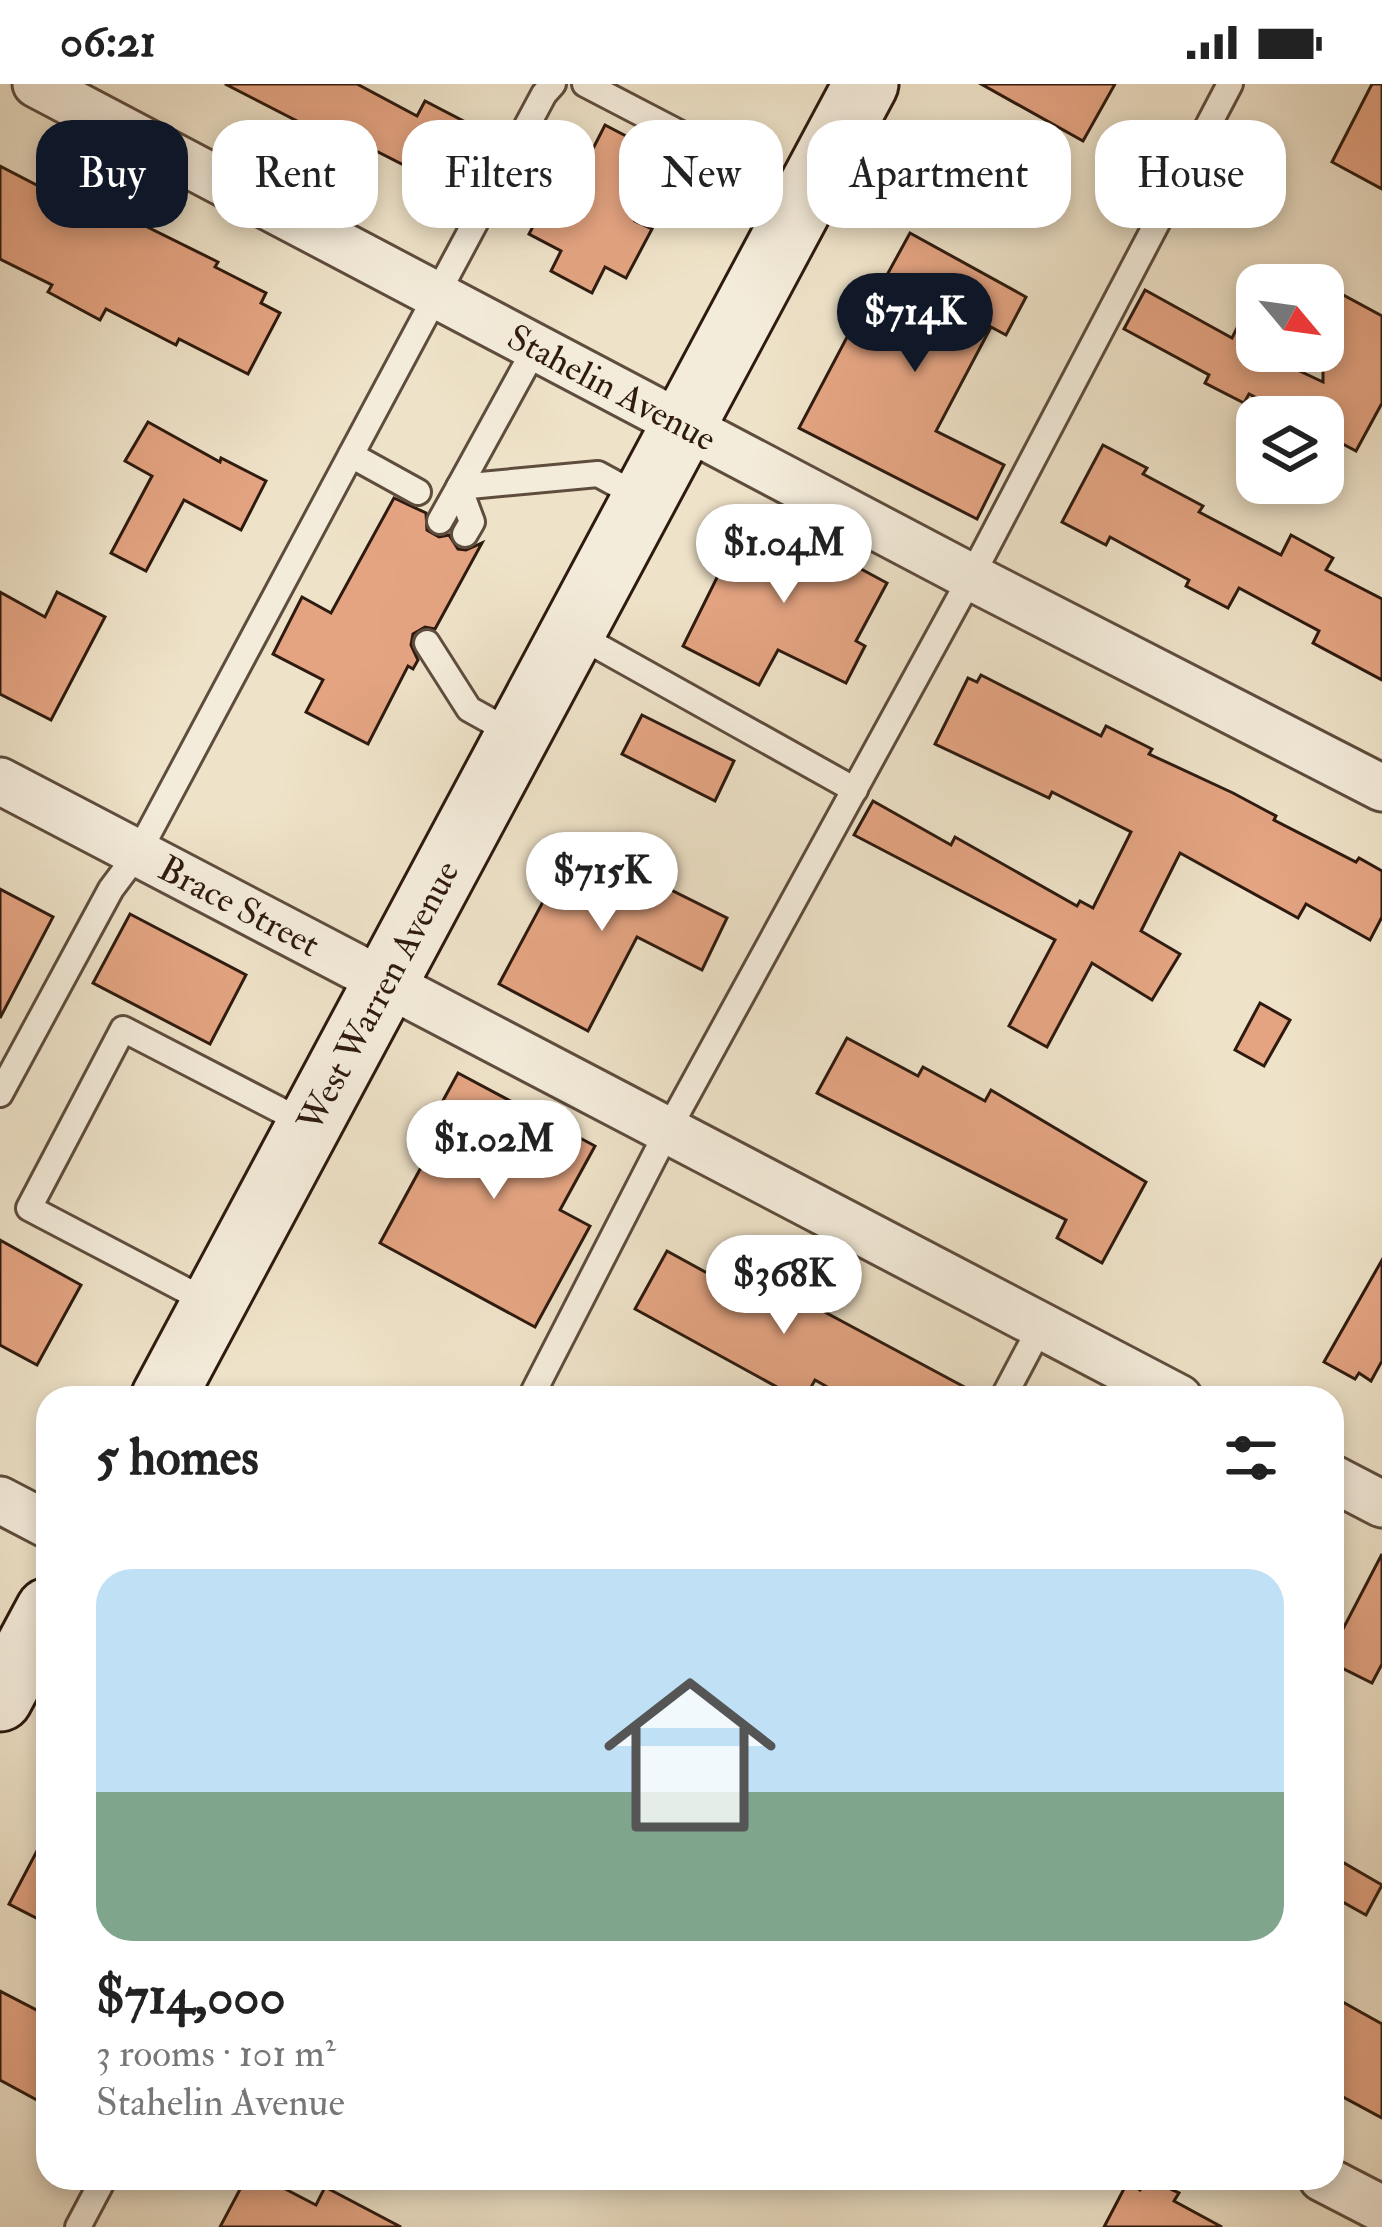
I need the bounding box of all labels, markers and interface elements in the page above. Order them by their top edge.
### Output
text: 06:21 [60,14,156,70]
chip: Buy [36,120,188,228]
chip: Rent [212,120,378,228]
chip: Filters [402,120,595,228]
chip: New [619,120,783,228]
chip: Apartment [807,120,1071,228]
chip: House [1095,120,1286,228]
north arrow [1236,264,1344,372]
map controls [1236,264,1344,504]
pin: $714K [831,273,999,375]
text: $714K [864,287,966,336]
street label: Stahelin Avenue [500,314,724,461]
button: layers [1236,396,1344,504]
pin: $1.04M [686,504,882,606]
text: $1.04M [723,518,845,567]
pin: $715K [518,832,686,934]
street label: Brace Street [151,846,327,967]
text: $715K [553,846,651,895]
street label: West Warren Avenue [287,853,469,1140]
pin: $1.02M [396,1100,592,1202]
text: $1.02M [433,1114,555,1163]
pin: $368K [700,1235,868,1337]
text: $368K [733,1249,835,1298]
icon: filters [1218,1425,1284,1491]
text: 5 homes [96,1426,259,1490]
icon: home [582,1647,798,1863]
text: $714,000 [96,1965,286,2029]
text: 3 rooms · 101 m² [96,2029,336,2078]
text: Stahelin Avenue [96,2078,345,2127]

